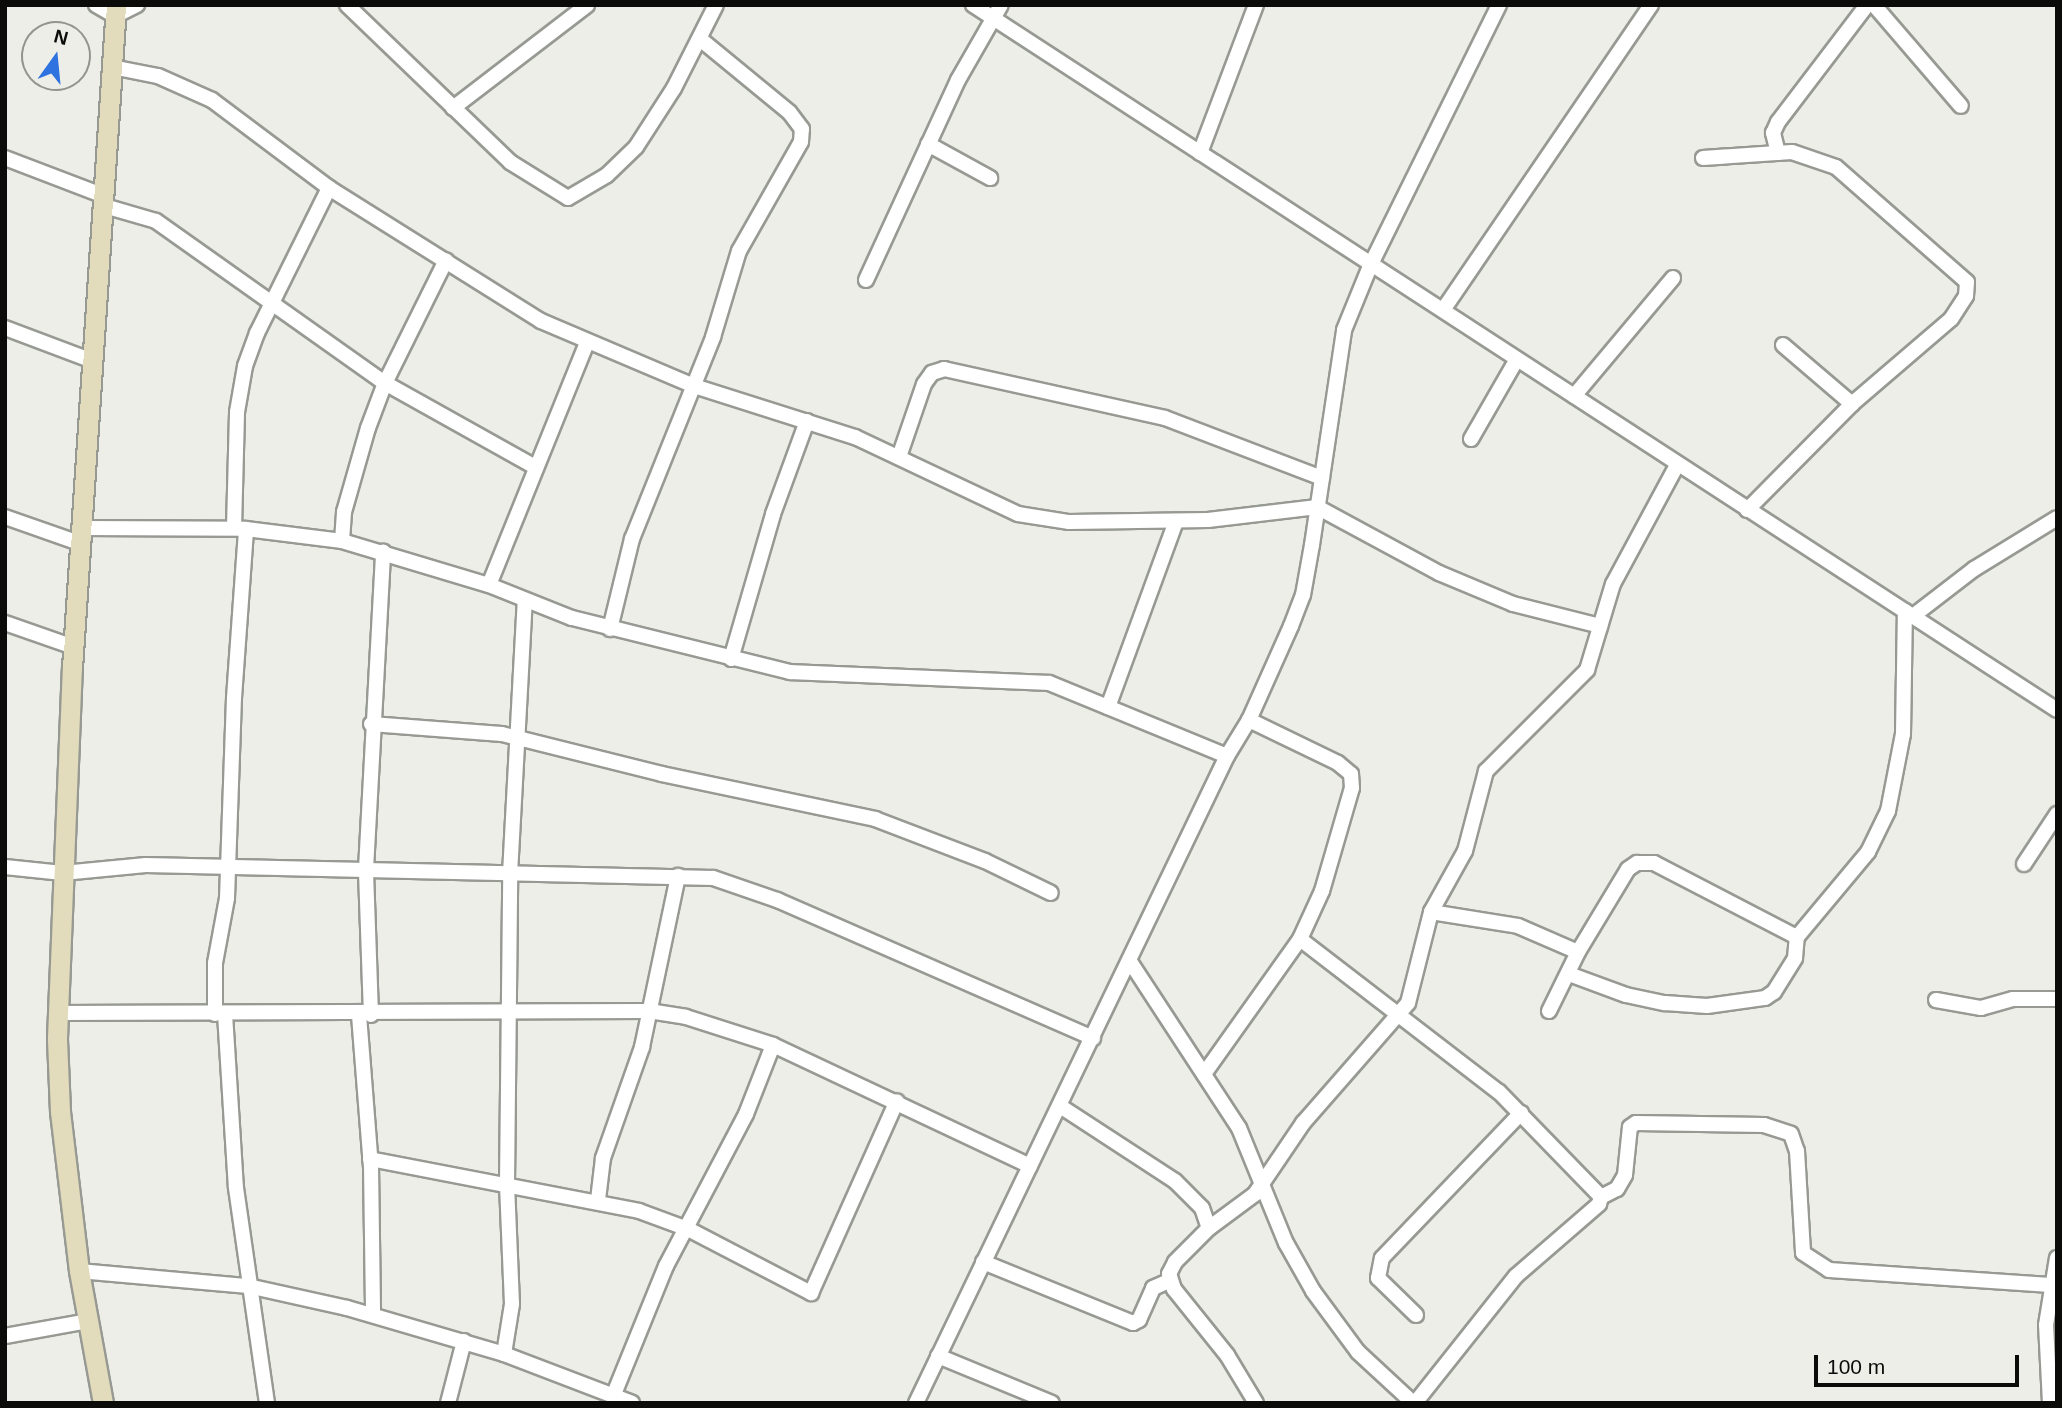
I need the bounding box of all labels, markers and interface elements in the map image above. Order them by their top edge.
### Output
north arrow [21,21,91,91]
text: N [52,25,70,49]
scale bar [1817,1342,2022,1386]
text: 100 m [1827,1355,1885,1378]

